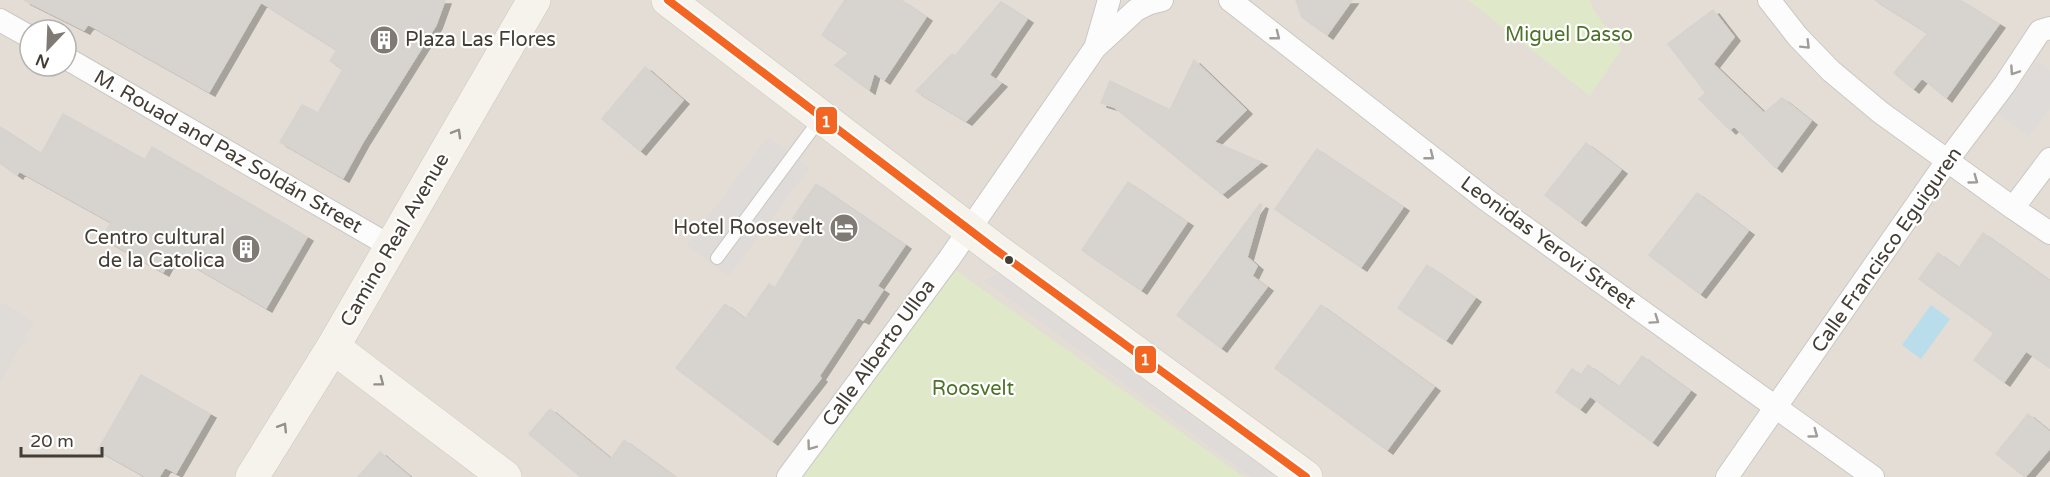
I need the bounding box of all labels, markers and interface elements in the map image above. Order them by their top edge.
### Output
north arrow [18,18,78,78]
park label: Miguel Dasso [1505,23,1633,47]
building icon: Plaza Las Flores [368,24,400,56]
place label: Plaza Las Flores [405,28,556,52]
one-way arrow [1269,28,1280,39]
one-way arrow [1798,38,1809,49]
text: N [33,49,52,73]
street label: M. Rouad and Paz Soldán Street [90,65,367,239]
one-way arrow [2009,65,2021,75]
line badge: 1 [815,106,838,135]
text: 1 [821,112,831,132]
one-way arrow [449,129,461,139]
street label: Calle Francisco Eguiguren [1807,143,1967,357]
one-way arrow [1423,148,1434,159]
street label: Camino Real Avenue [335,149,455,331]
street label: Leonidas Yerovi Street [1456,171,1641,315]
one-way arrow [1967,173,1978,184]
hotel icon: Hotel Roosevelt [828,212,860,244]
place label: Hotel Roosevelt [673,216,823,240]
place label: Centro cultural de la Catolica [84,226,225,273]
building icon: Centro cultural de la Catolica [230,233,262,265]
unlabelled marker [1003,254,1015,266]
street label: Calle Alberto Ulloa [818,275,940,431]
one-way arrow [1648,313,1659,324]
line badge: 1 [1134,345,1157,374]
text: 1 [1140,350,1150,370]
one-way arrow [373,375,384,386]
park label: Roosvelt [932,377,1015,401]
scale bar [21,420,102,458]
one-way arrow [276,423,288,433]
one-way arrow [1807,427,1818,438]
text: 20 m [30,430,74,452]
one-way arrow [807,440,818,451]

